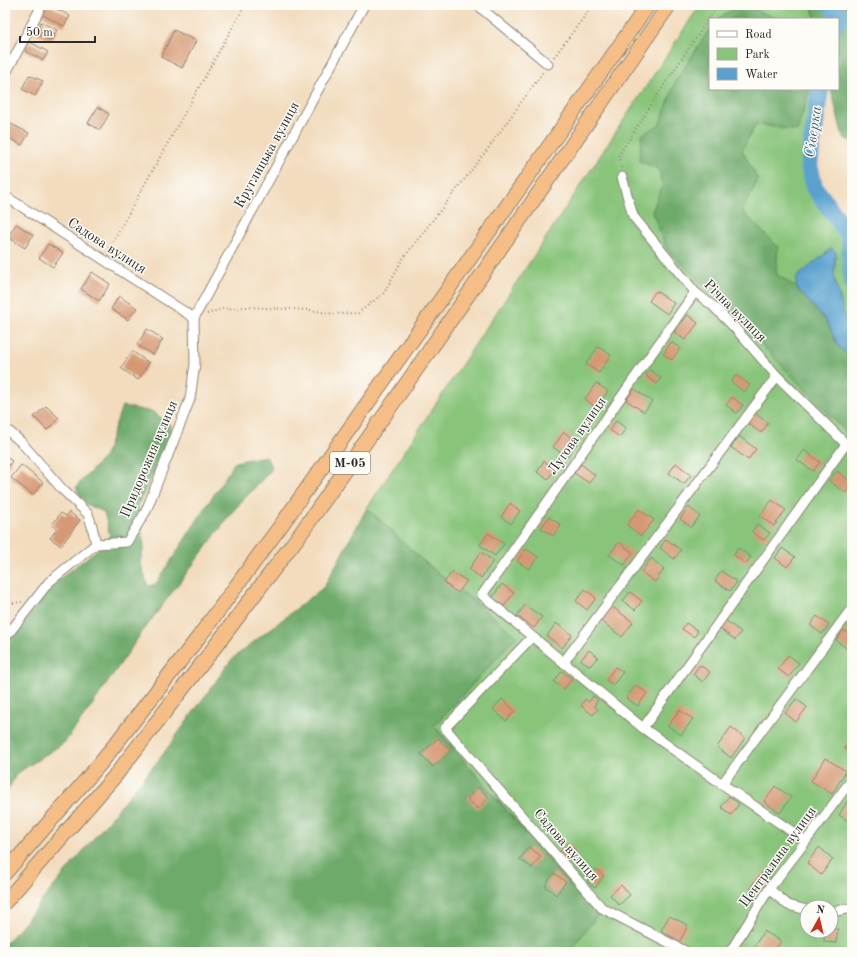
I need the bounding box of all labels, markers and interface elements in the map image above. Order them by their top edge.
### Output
scale bar [20,18,95,44]
legend [709,18,839,90]
text: 50 m [26,26,53,39]
text: Road [745,29,772,41]
text: Park [745,49,770,61]
text: Water [745,69,778,81]
street label: Круглицька вулиця [232,100,302,210]
water label: Сіверка [803,105,825,159]
street label: Садова вулиця [65,215,149,277]
street label: Річна вулиця [701,277,769,345]
street label: Лугова вулиця [545,395,609,477]
street label: Придорожня вулиця [118,398,180,520]
road number: М-05 [330,452,370,474]
street label: Центральна вулиця [737,804,819,910]
street label: Садова вулиця [531,806,601,884]
north arrow [799,899,839,939]
text: N [815,905,826,917]

